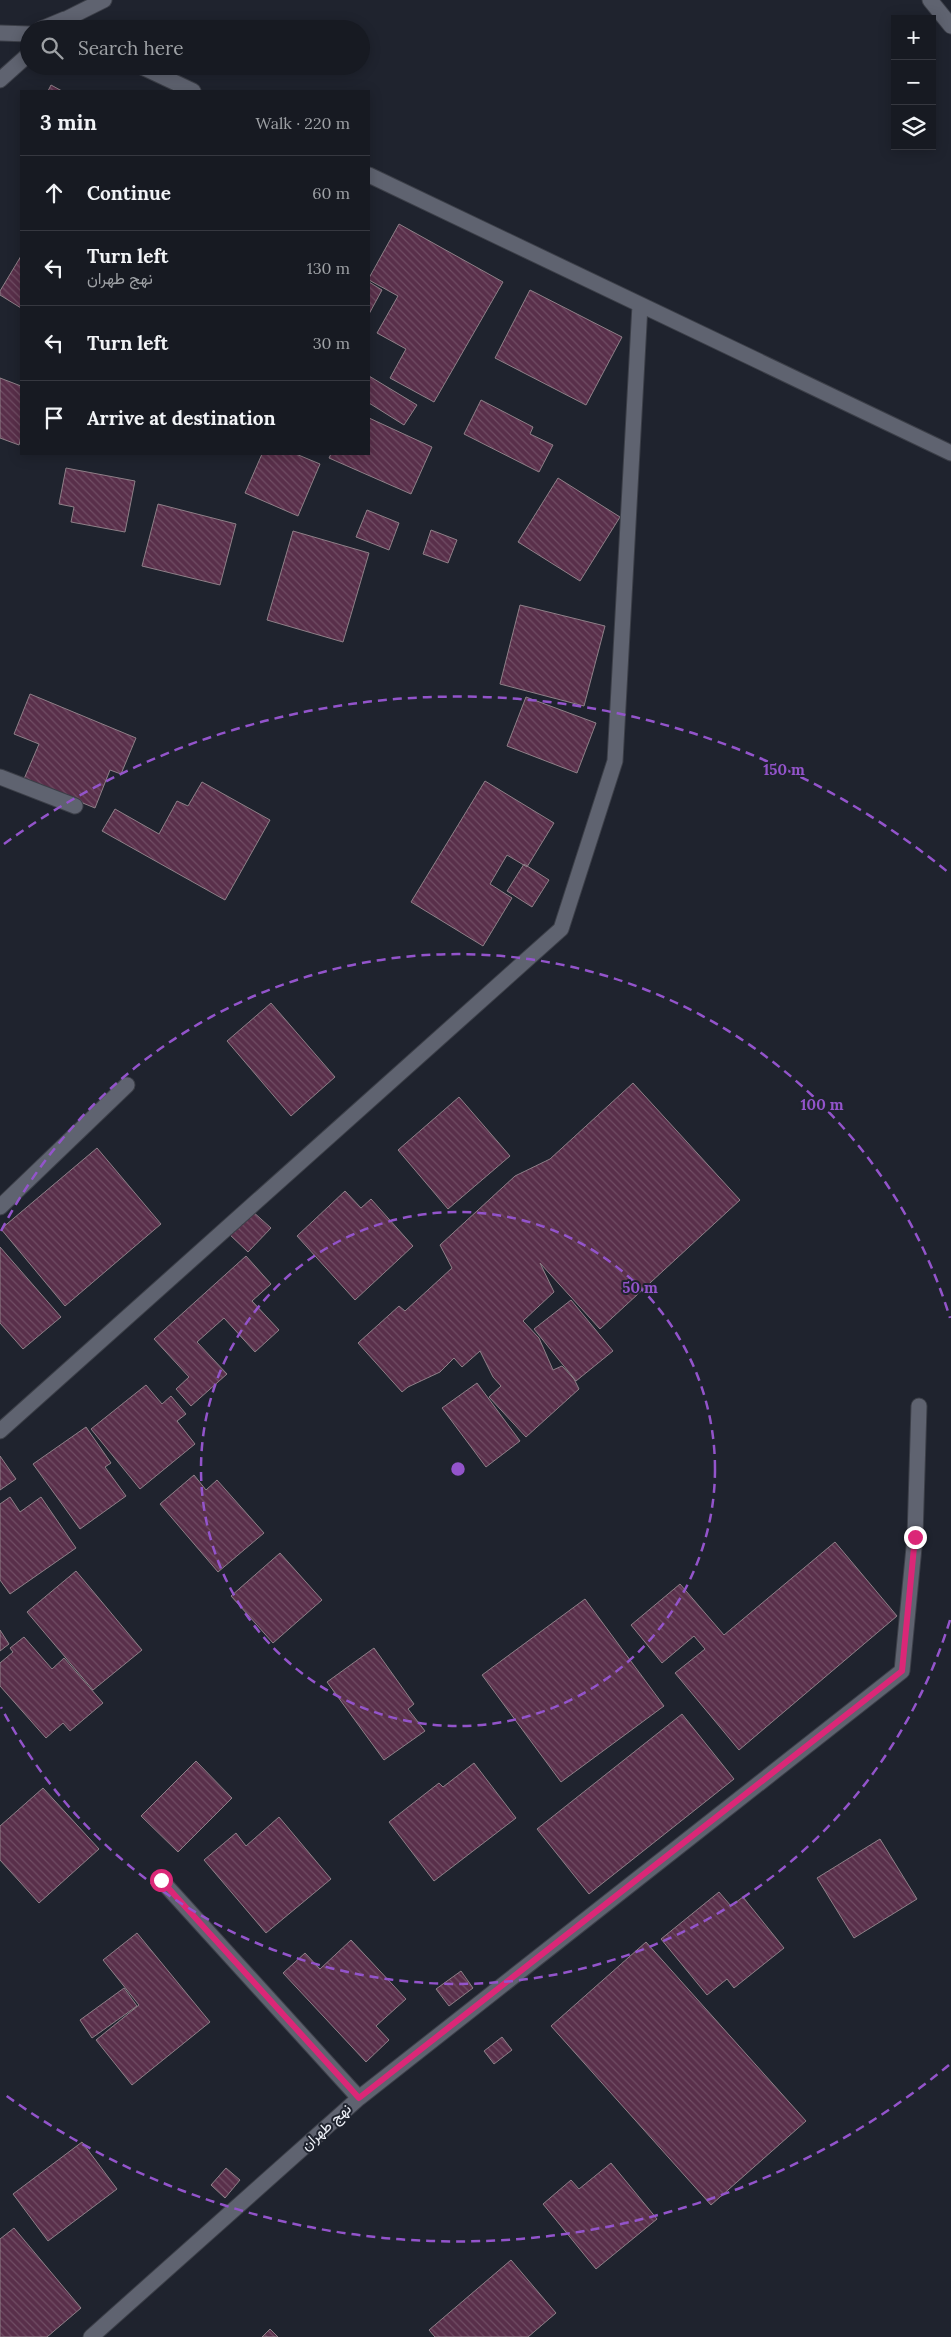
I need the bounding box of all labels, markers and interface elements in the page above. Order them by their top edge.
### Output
map controls [891,15,936,150]
button: + [891,15,936,60]
search box [20,20,370,75]
icon: search [38,34,66,62]
text: Search here [78,36,184,60]
button: − [891,60,936,105]
button: layers [891,105,936,150]
text: 3 min [40,109,97,136]
text: Walk · 220 m [255,113,350,133]
icon: ahead [40,179,68,207]
text: Continue [87,181,171,205]
text: 60 m [312,183,350,203]
text: Turn left [87,244,168,268]
icon: left [40,254,68,282]
text: 130 m [307,258,350,278]
text: نهج طهران [87,268,153,288]
icon: left [40,329,68,357]
text: Turn left [87,331,168,355]
text: 30 m [313,333,350,353]
icon: arrive [40,404,68,432]
text: Arrive at destination [87,406,276,430]
text: 150 m [763,760,805,779]
text: 100 m [801,1095,844,1114]
text: 50 m [622,1278,658,1297]
centre of rings [449,1460,467,1478]
route end [904,1526,927,1549]
route start [150,1869,173,1892]
street label: نهج طهران [296,2099,356,2156]

